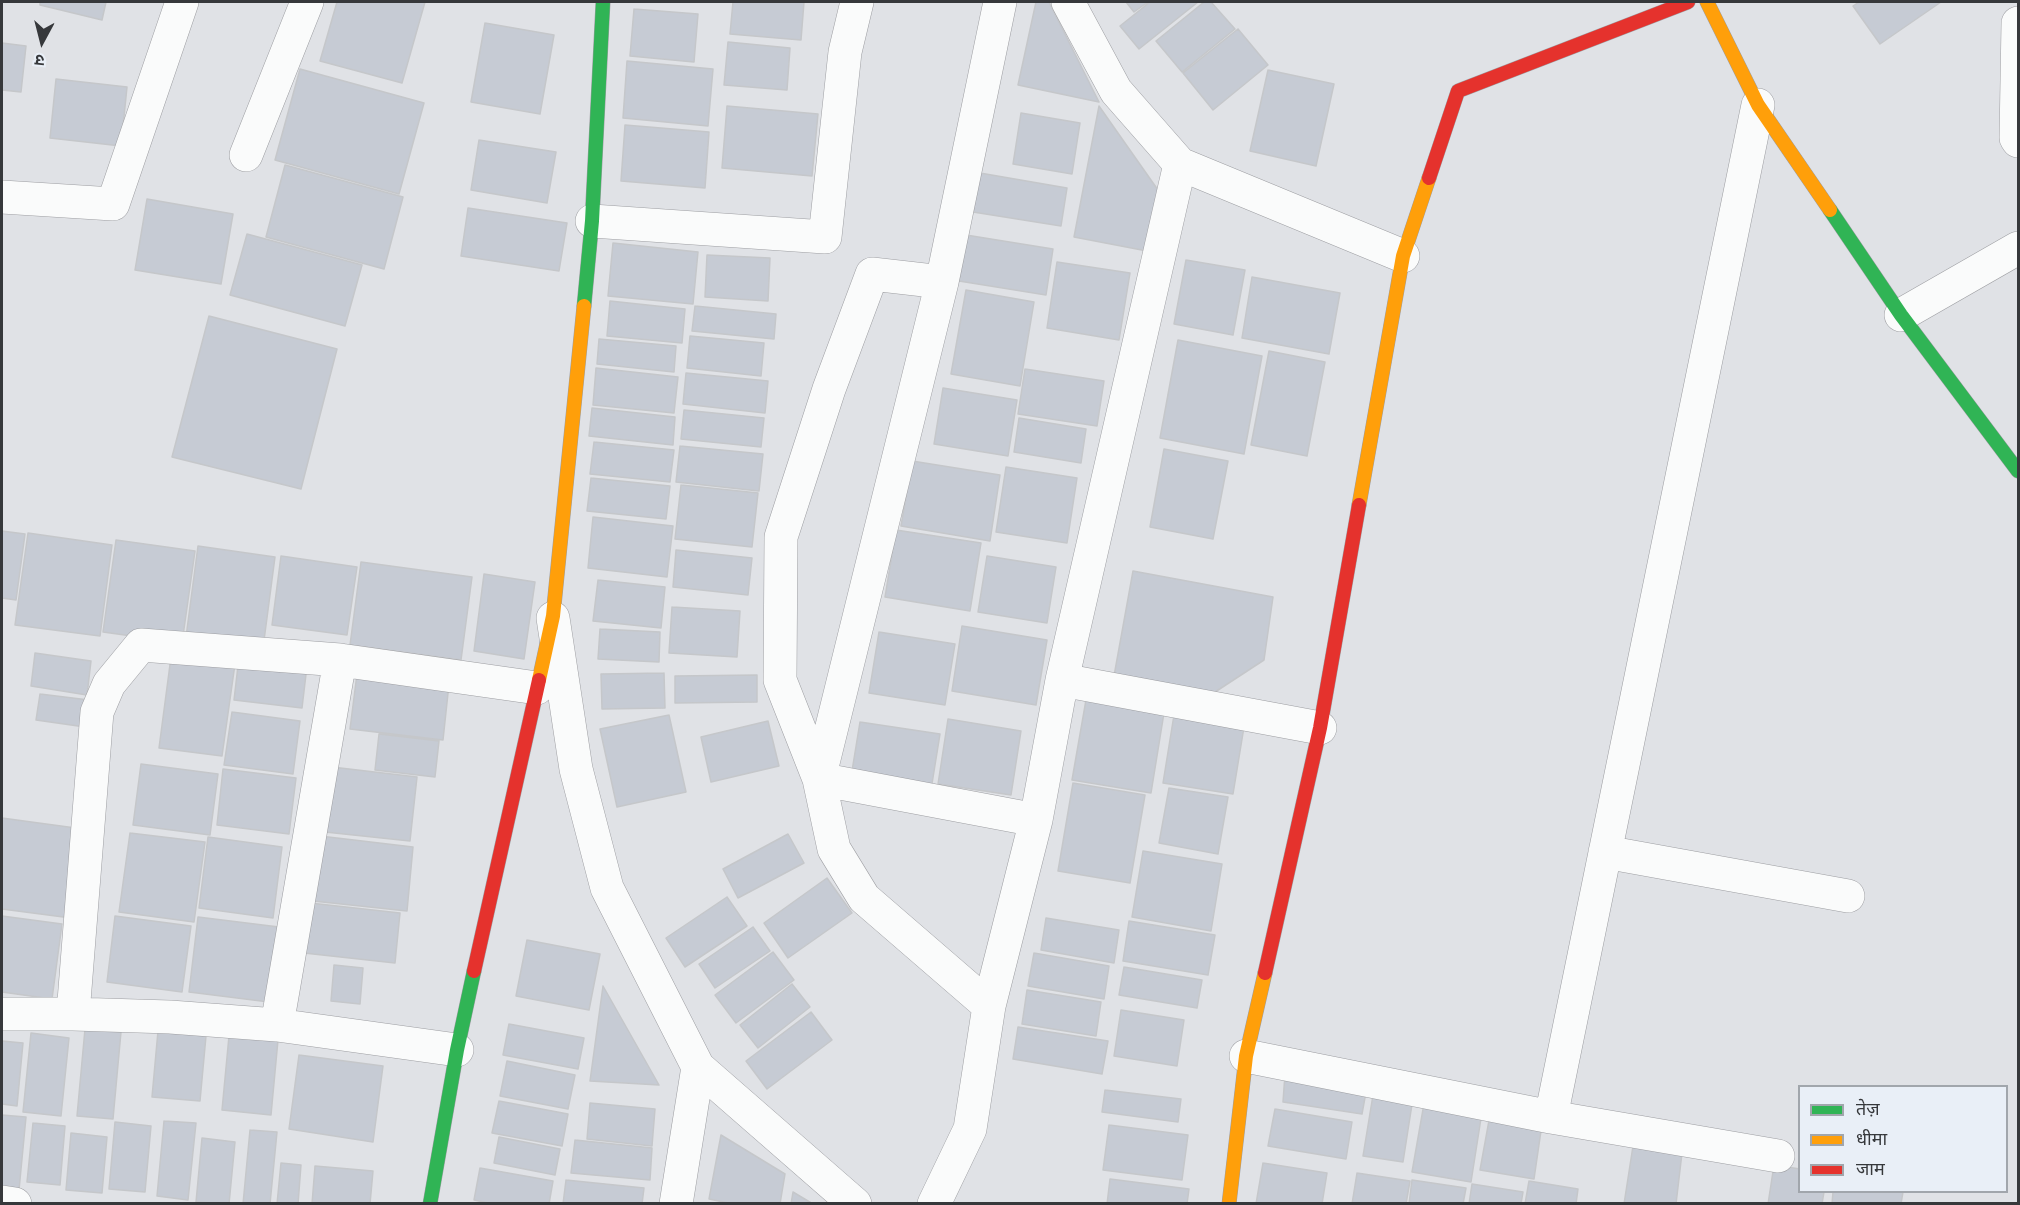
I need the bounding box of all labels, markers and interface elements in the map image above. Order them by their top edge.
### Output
north arrow [12,12,72,72]
text: उ [34,51,45,69]
legend [1798,1085,2008,1193]
text: तेज़ [1856,1099,1880,1119]
text: धीमा [1856,1129,1887,1149]
text: जाम [1856,1159,1885,1179]

